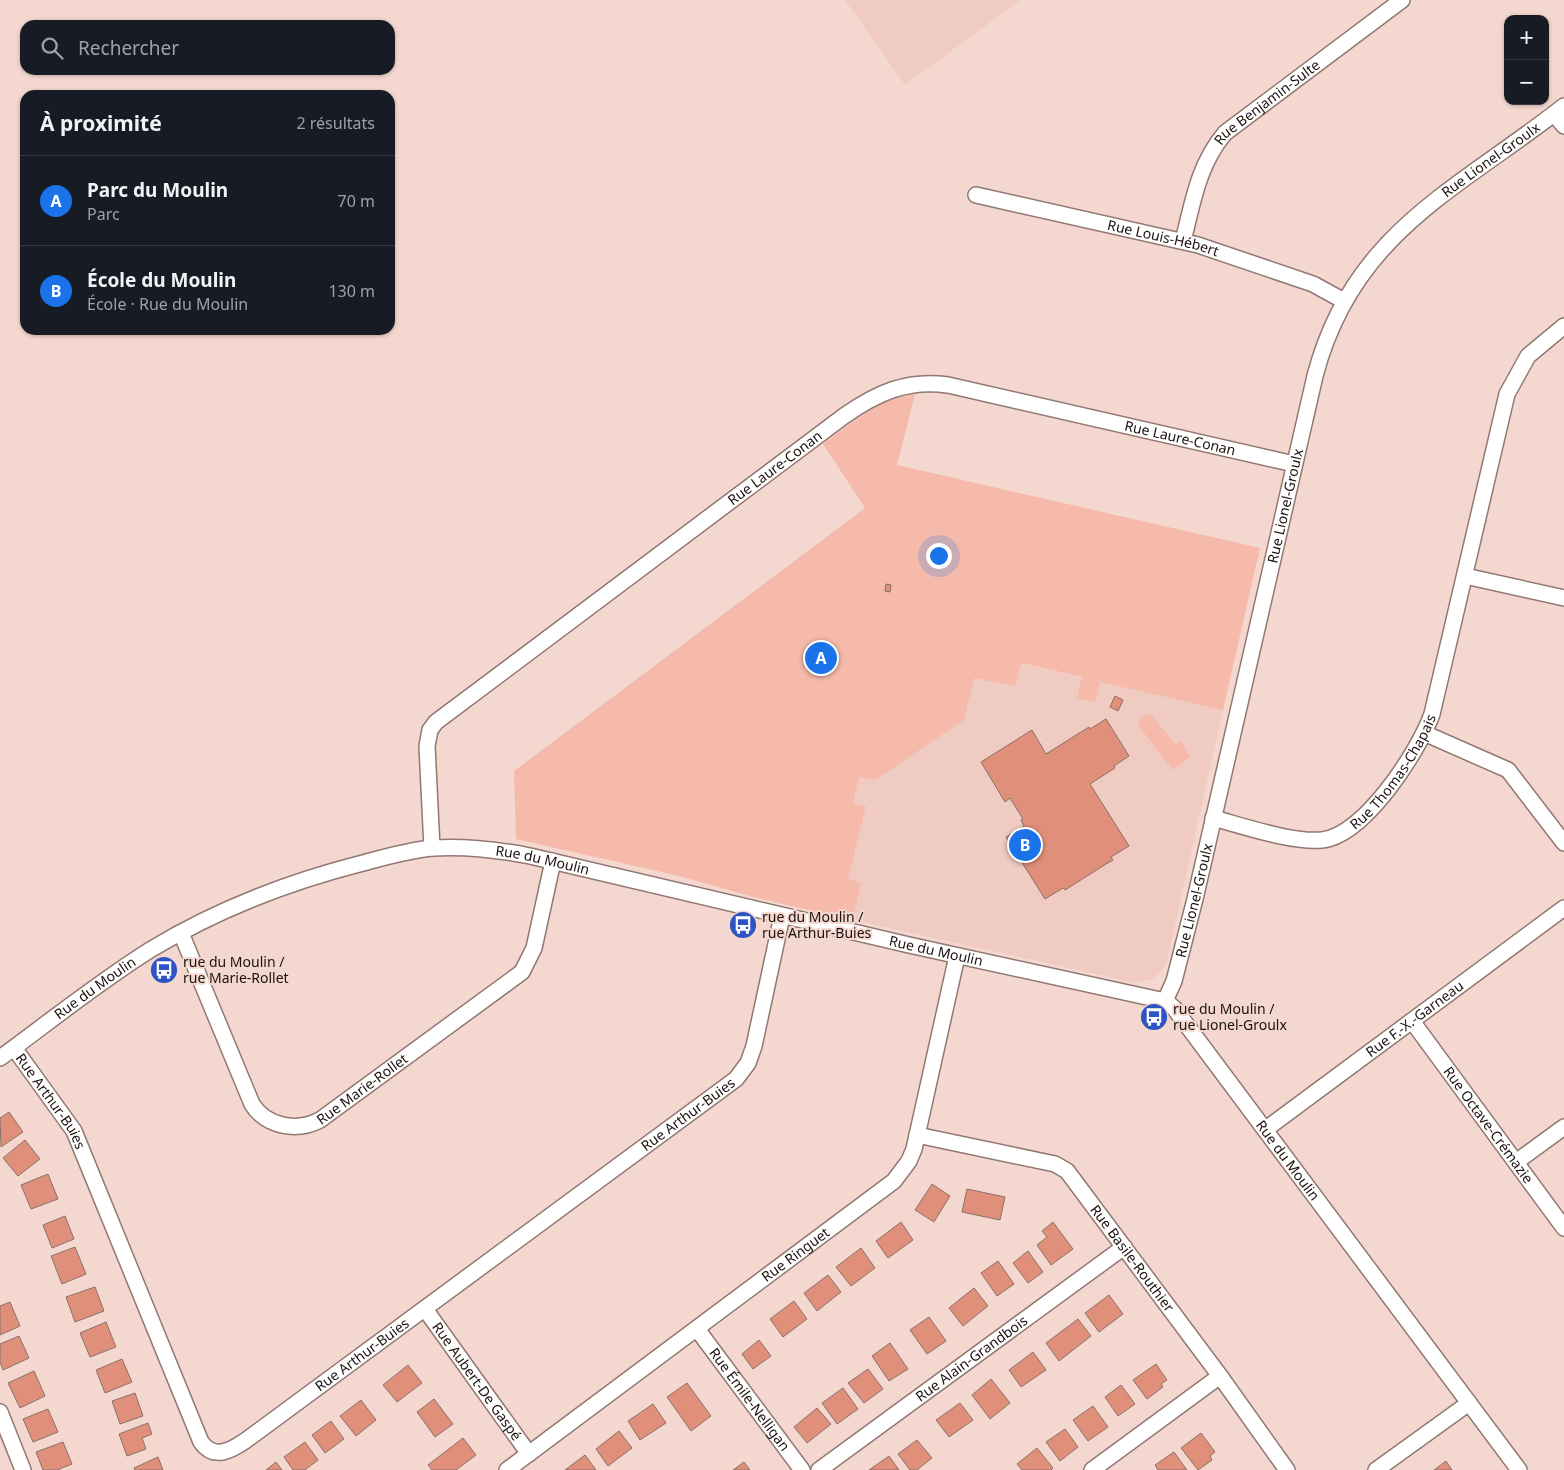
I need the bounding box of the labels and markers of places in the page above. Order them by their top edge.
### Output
pin: A [805,639,837,677]
pin: B [1009,826,1041,864]
place label: rue du Moulin / rue Arthur-Buies [762,907,872,942]
bus stop icon: rue du Moulin / rue Arthur-Buies [728,910,758,940]
place label: rue du Moulin / rue Marie-Rollet [183,952,289,987]
bus stop icon: rue du Moulin / rue Marie-Rollet [149,955,179,985]
place label: rue du Moulin / rue Lionel-Groulx [1173,999,1287,1034]
bus stop icon: rue du Moulin / rue Lionel-Groulx [1139,1002,1169,1032]

